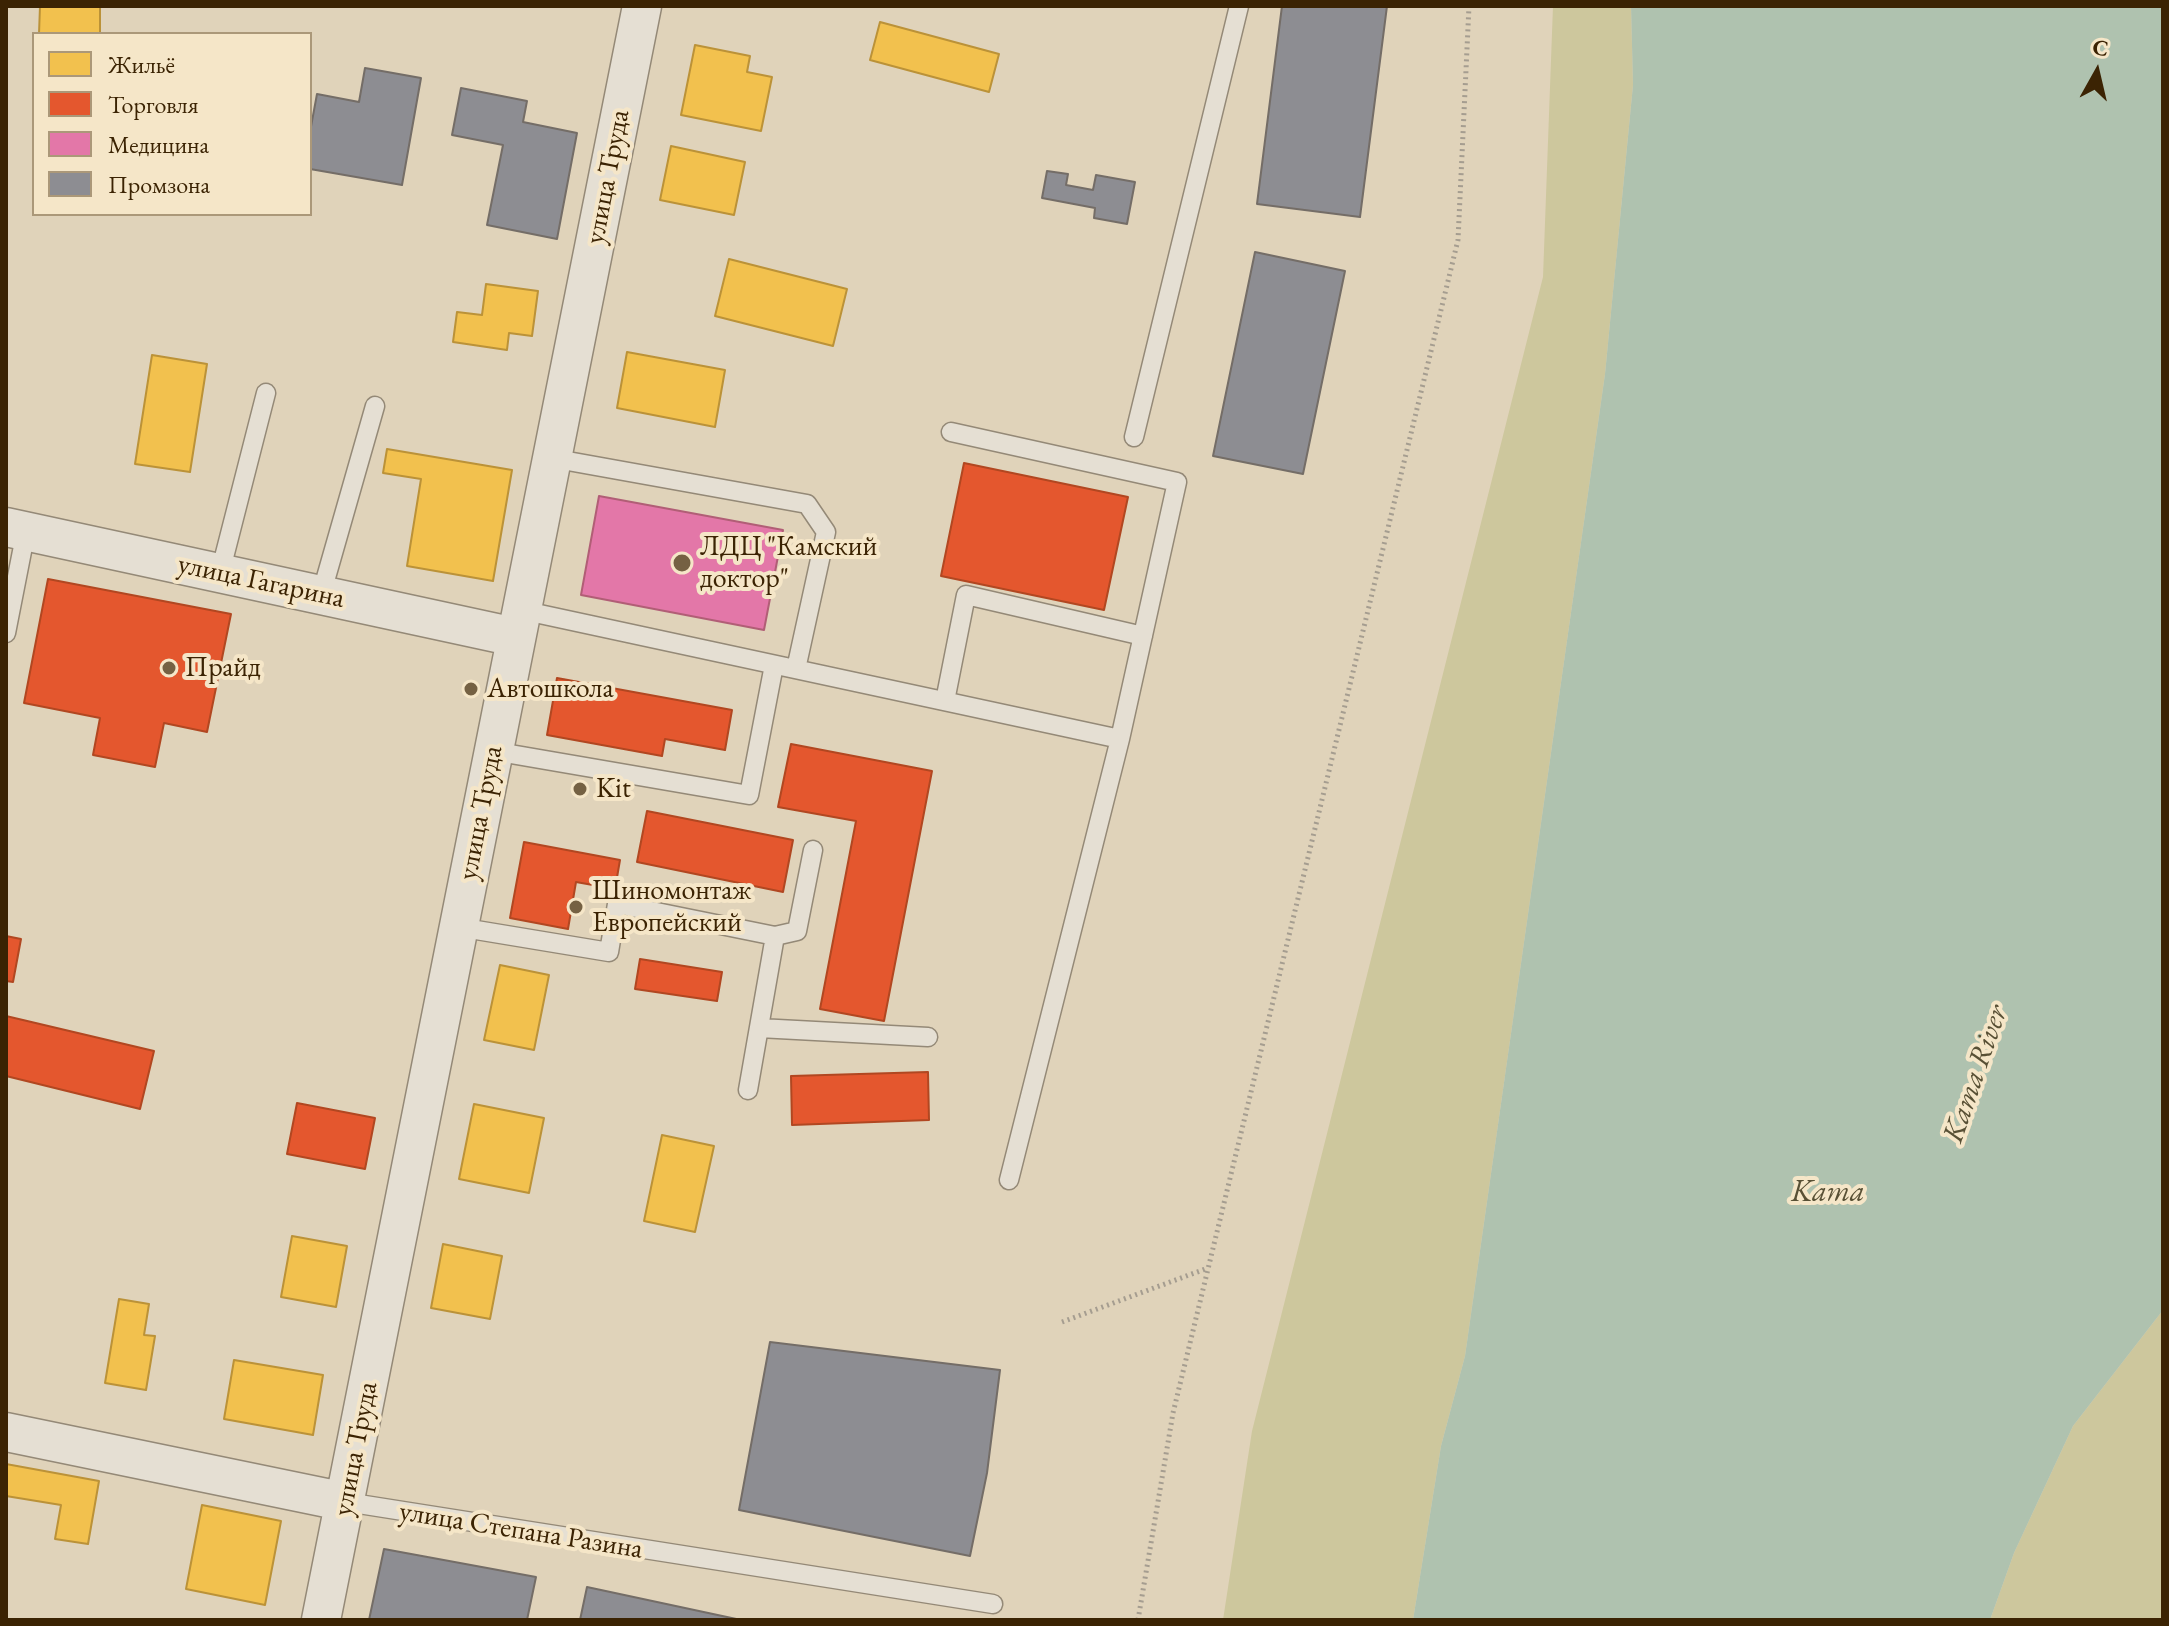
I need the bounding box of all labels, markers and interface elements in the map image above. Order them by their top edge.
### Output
legend [32,32,312,216]
north arrow [2057,32,2137,112]
text: С [2091,32,2110,63]
text: Жильё [108,49,175,80]
text: Торговля [108,89,198,120]
street label: улица Труда [579,107,637,247]
text: Медицина [108,129,209,160]
text: Промзона [108,169,210,200]
place label: ЛДЦ "Камский доктор" [700,530,877,596]
street label: улица Гагарина [175,548,347,616]
marker: ЛДЦ "Камский доктор" [671,552,693,574]
place label: Прайд [185,651,261,685]
marker: Прайд [160,659,178,677]
place label: Автошкола [487,672,614,706]
marker: Автошкола [462,680,480,698]
street label: улица Труда [452,743,510,883]
place label: Kit [596,772,631,806]
marker: Kit [571,780,589,798]
place label: Шиномонтаж Европейский [592,874,752,940]
marker: Шиномонтаж Европейский [567,898,585,916]
water label: Kama River [1936,1001,2016,1147]
water label: Kama [1791,1175,1865,1211]
street label: улица Труда [327,1379,385,1519]
street label: улица Степана Разина [397,1495,645,1567]

